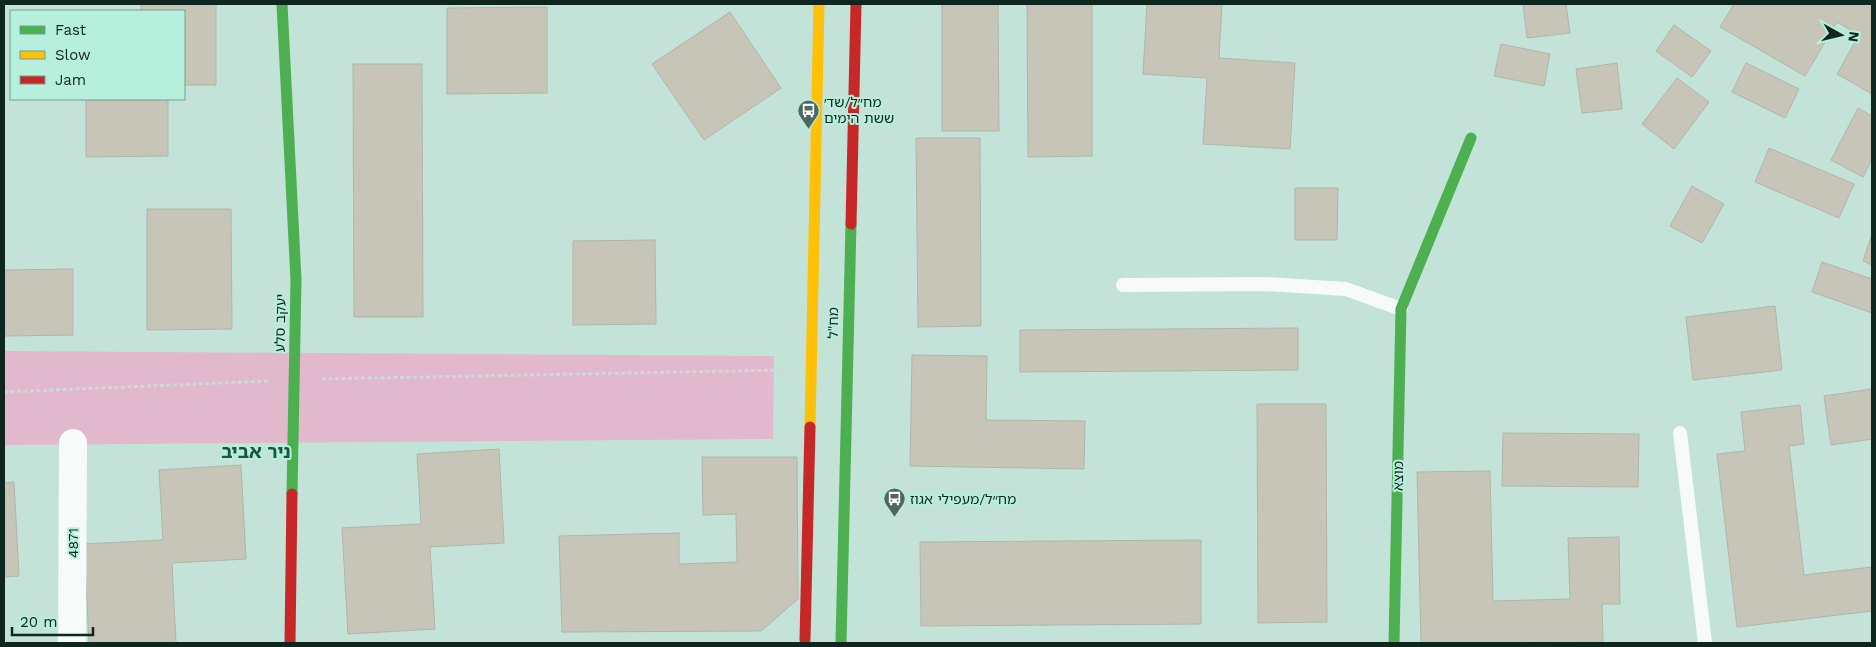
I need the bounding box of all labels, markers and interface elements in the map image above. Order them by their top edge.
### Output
legend [10,10,185,100]
north arrow [1816,10,1866,60]
text: Fast [55,21,87,39]
text: N [1845,31,1863,43]
text: Slow [55,46,91,64]
text: Jam [55,71,86,89]
place label: מח״ל/שד׳ ששת הימים [824,94,894,126]
bus stop icon: מח״ל/שד׳ ששת הימים [796,98,820,129]
street label: יעקב סלע [271,294,289,352]
street label: מח"ל [825,307,841,339]
district label: ניר אביב [221,440,291,463]
street label: מוצא [1390,461,1406,491]
bus stop icon: מח״ל/מעפילי אגוז [882,487,906,518]
place label: מח״ל/מעפילי אגוז [910,491,1016,507]
street label: 4871 [65,528,81,558]
scale bar [12,604,94,636]
text: 20 m [20,613,58,631]

